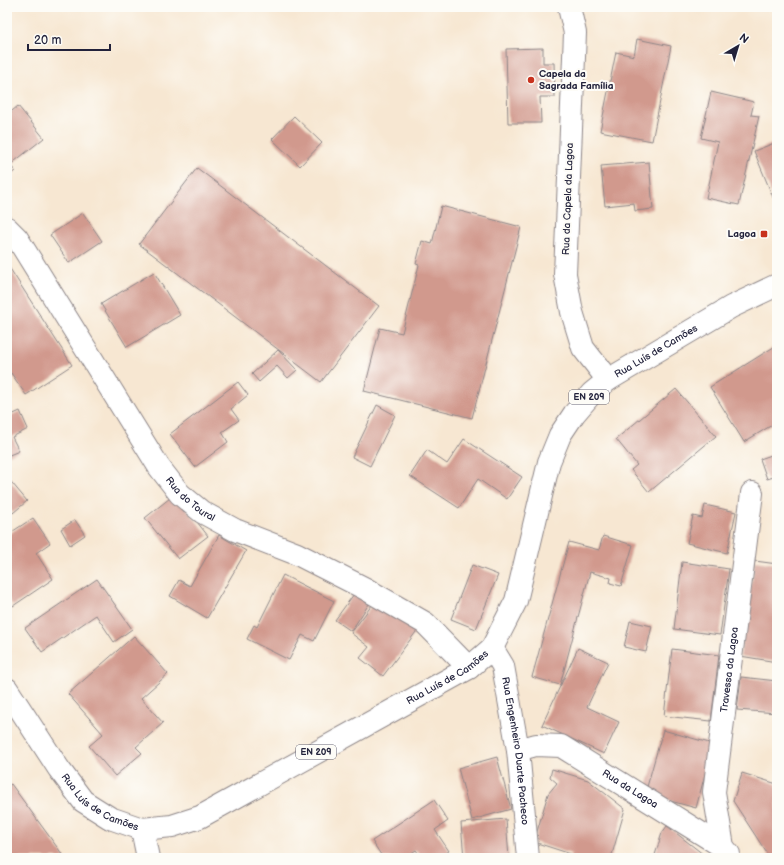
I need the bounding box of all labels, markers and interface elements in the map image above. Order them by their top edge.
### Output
scale bar [28,26,110,52]
north arrow [718,26,758,66]
text: N [737,31,751,46]
text: 20 m [34,33,61,48]
place label: Capela da Sagrada Família [539,68,614,92]
marker: Capela da Sagrada Família [526,75,536,85]
street label: Rua da Capela da Lagoa [560,142,576,255]
place label: Lagoa [728,228,756,240]
marker: Lagoa [759,229,769,239]
street label: Rua Luís de Camões [612,322,700,381]
road number: EN 209 [569,390,609,404]
street label: Rua do Toural [163,475,217,524]
street label: Travessa da Lagoa [718,626,741,713]
street label: Rua Luís de Camões [404,648,491,707]
street label: Rua Engenheiro Duarte Pacheco [499,676,531,826]
road number: EN 209 [296,745,336,759]
street label: Rua da Lagoa [600,767,660,811]
street label: Rua Luís de Camões [59,771,140,833]

